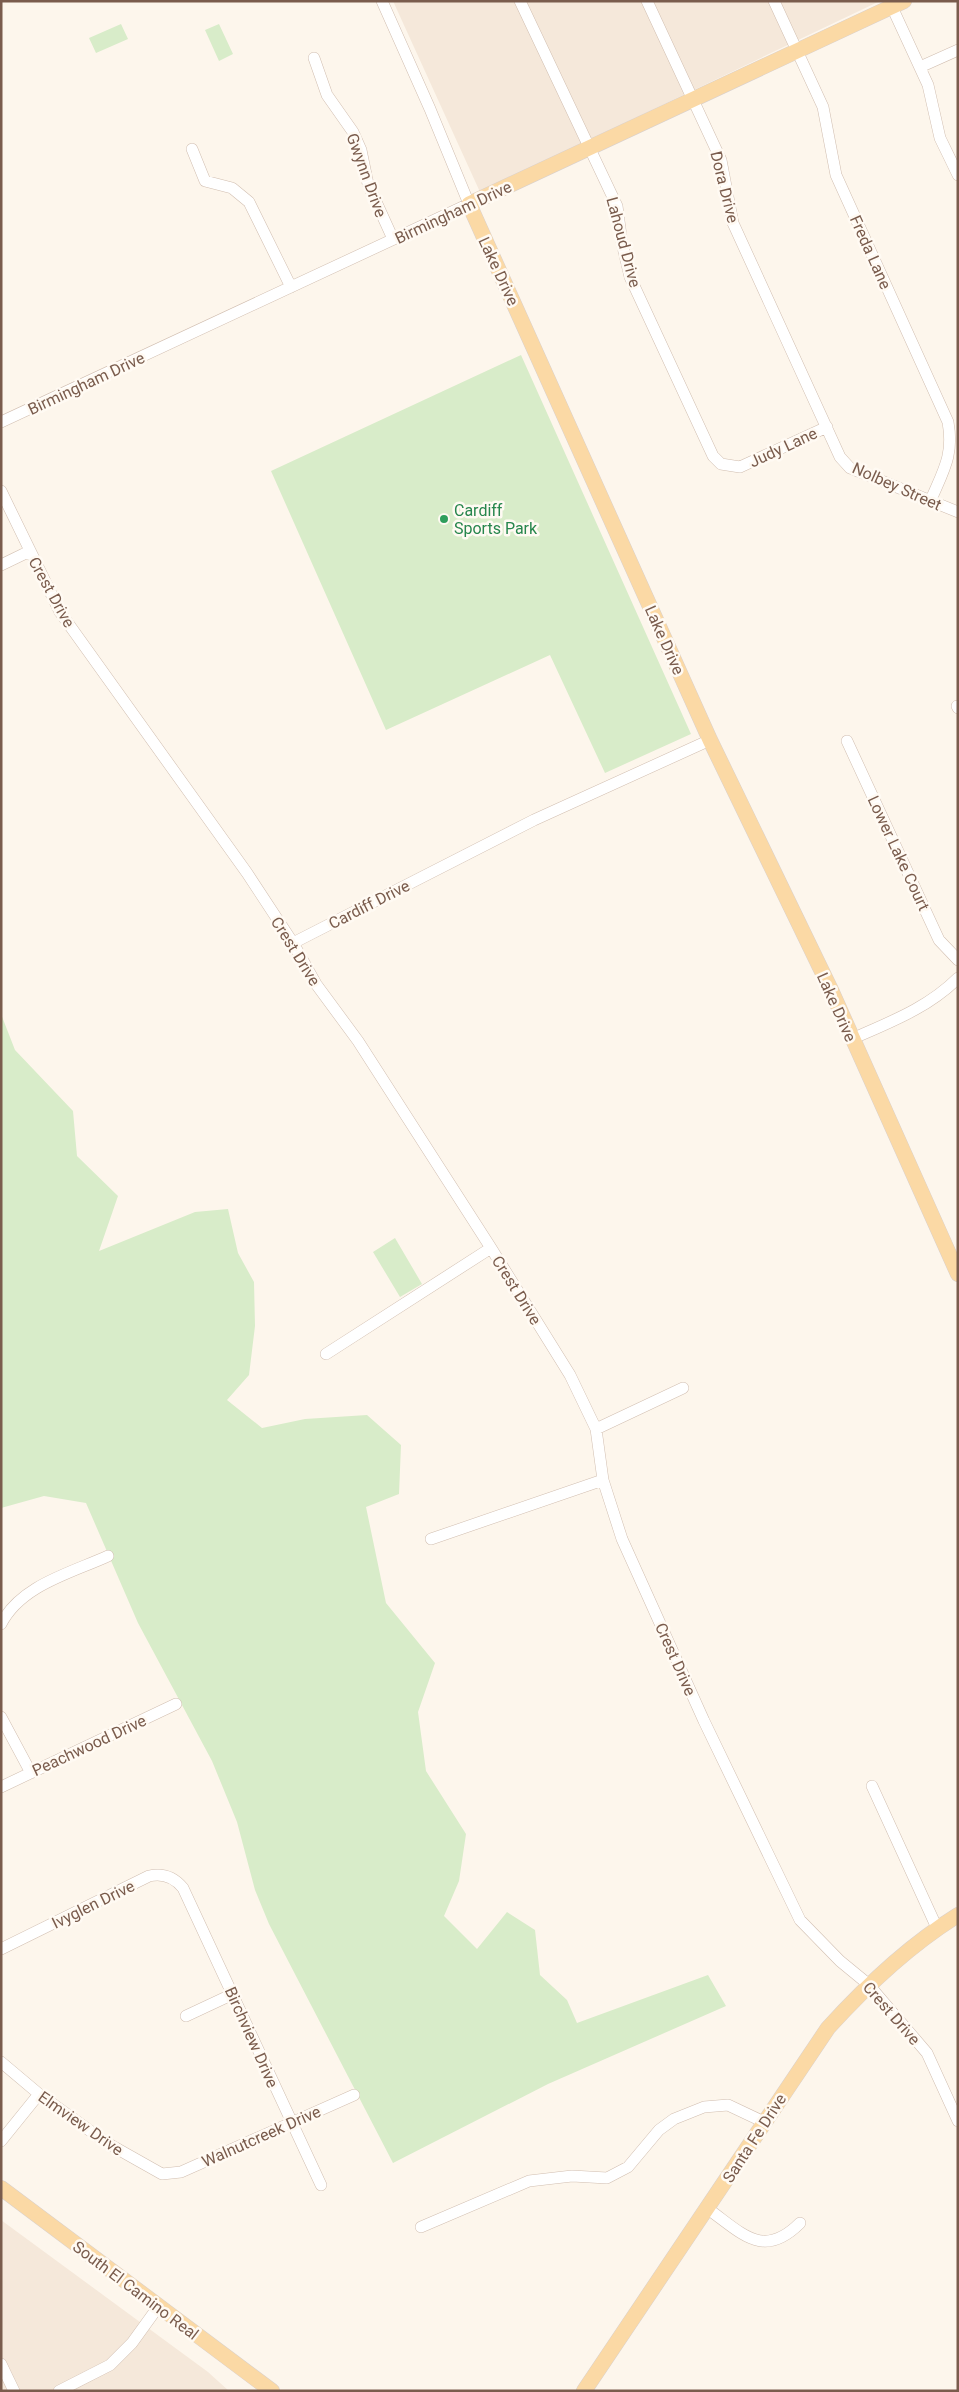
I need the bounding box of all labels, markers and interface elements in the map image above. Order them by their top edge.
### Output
street label: Gwynn Drive [343,131,391,220]
street label: Dora Drive [706,149,743,225]
street label: Birmingham Drive [392,177,515,248]
street label: Lahoud Drive [602,195,645,290]
street label: Freda Lane [846,212,895,292]
street label: Lake Drive [474,234,523,309]
street label: Birmingham Drive [25,348,148,419]
street label: Judy Lane [746,423,820,471]
street label: Nolbey Street [849,458,944,515]
place label: Cardiff Sports Park [454,501,538,538]
marker: Cardiff Sports Park [438,513,450,525]
street label: Crest Drive [24,554,79,631]
street label: Lake Drive [641,603,688,678]
street label: Lower Lake Court [864,793,934,914]
street label: Cardiff Drive [326,876,413,933]
street label: Crest Drive [267,913,324,989]
street label: Lake Drive [813,970,860,1045]
street label: Crest Drive [488,1252,545,1328]
street label: Crest Drive [651,1620,700,1699]
street label: Peachwood Drive [29,1711,149,1780]
street label: Ivyglen Drive [49,1876,138,1933]
street label: Crest Drive [859,1978,924,2049]
street label: Birchview Drive [221,1984,282,2091]
street label: Elmview Drive [35,2087,127,2160]
street label: Santa Fe Drive [719,2090,790,2186]
street label: Walnutcreek Drive [199,2102,324,2171]
street label: South El Camino Real [69,2237,202,2344]

